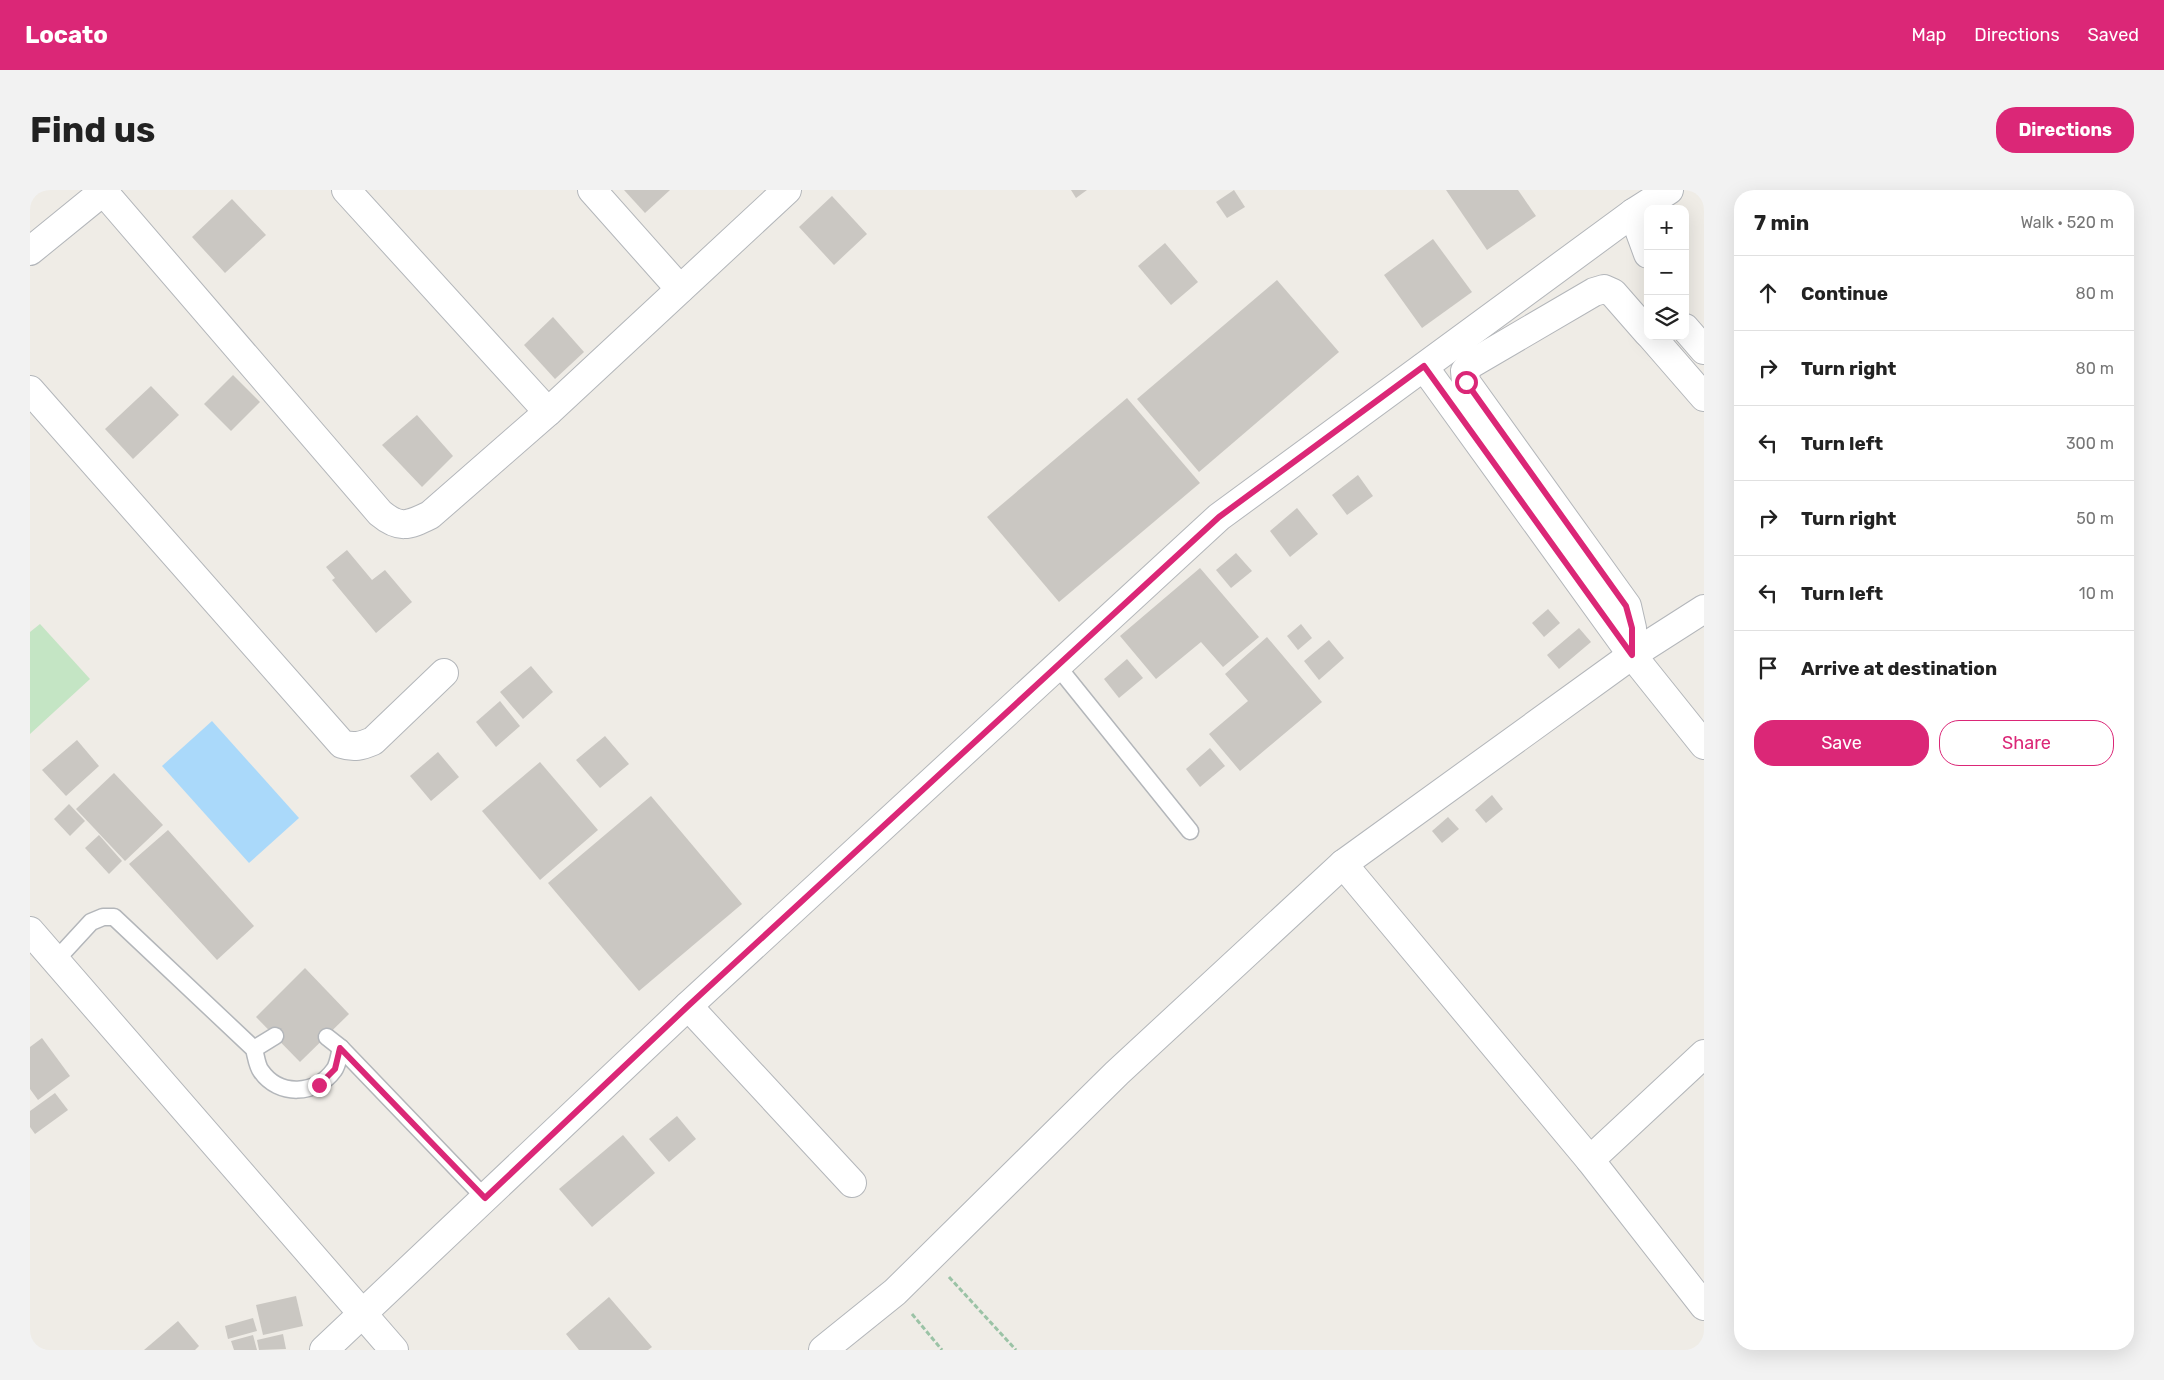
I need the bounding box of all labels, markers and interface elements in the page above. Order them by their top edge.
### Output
text: Locato [25,21,108,49]
text: Map [1911,24,1946,46]
text: Directions [1974,24,2060,46]
text: Saved [2088,24,2139,46]
button: Directions [1996,107,2134,153]
text: Find us [30,109,155,151]
map controls [1644,205,1689,340]
button: + [1644,205,1689,250]
text: 7 min [1754,210,1809,235]
text: Walk · 520 m [2020,213,2114,232]
button: − [1644,250,1689,295]
icon: ahead [1754,279,1782,307]
text: Continue [1801,282,1888,305]
text: 80 m [2076,284,2114,303]
button: layers [1644,295,1689,340]
icon: right [1754,354,1782,382]
text: Turn right [1801,357,1896,380]
text: 80 m [2076,359,2114,378]
route start [1455,371,1478,394]
icon: left [1754,429,1782,457]
text: Turn left [1801,432,1883,455]
text: 300 m [2066,434,2114,453]
icon: right [1754,504,1782,532]
text: Turn right [1801,507,1896,530]
text: 50 m [2076,509,2114,528]
icon: left [1754,579,1782,607]
text: Turn left [1801,582,1883,605]
text: 10 m [2079,584,2114,603]
icon: arrive [1754,654,1782,682]
text: Arrive at destination [1801,657,1997,680]
button: Save [1754,720,1929,766]
button: Share [1939,720,2114,766]
route end [308,1074,331,1097]

